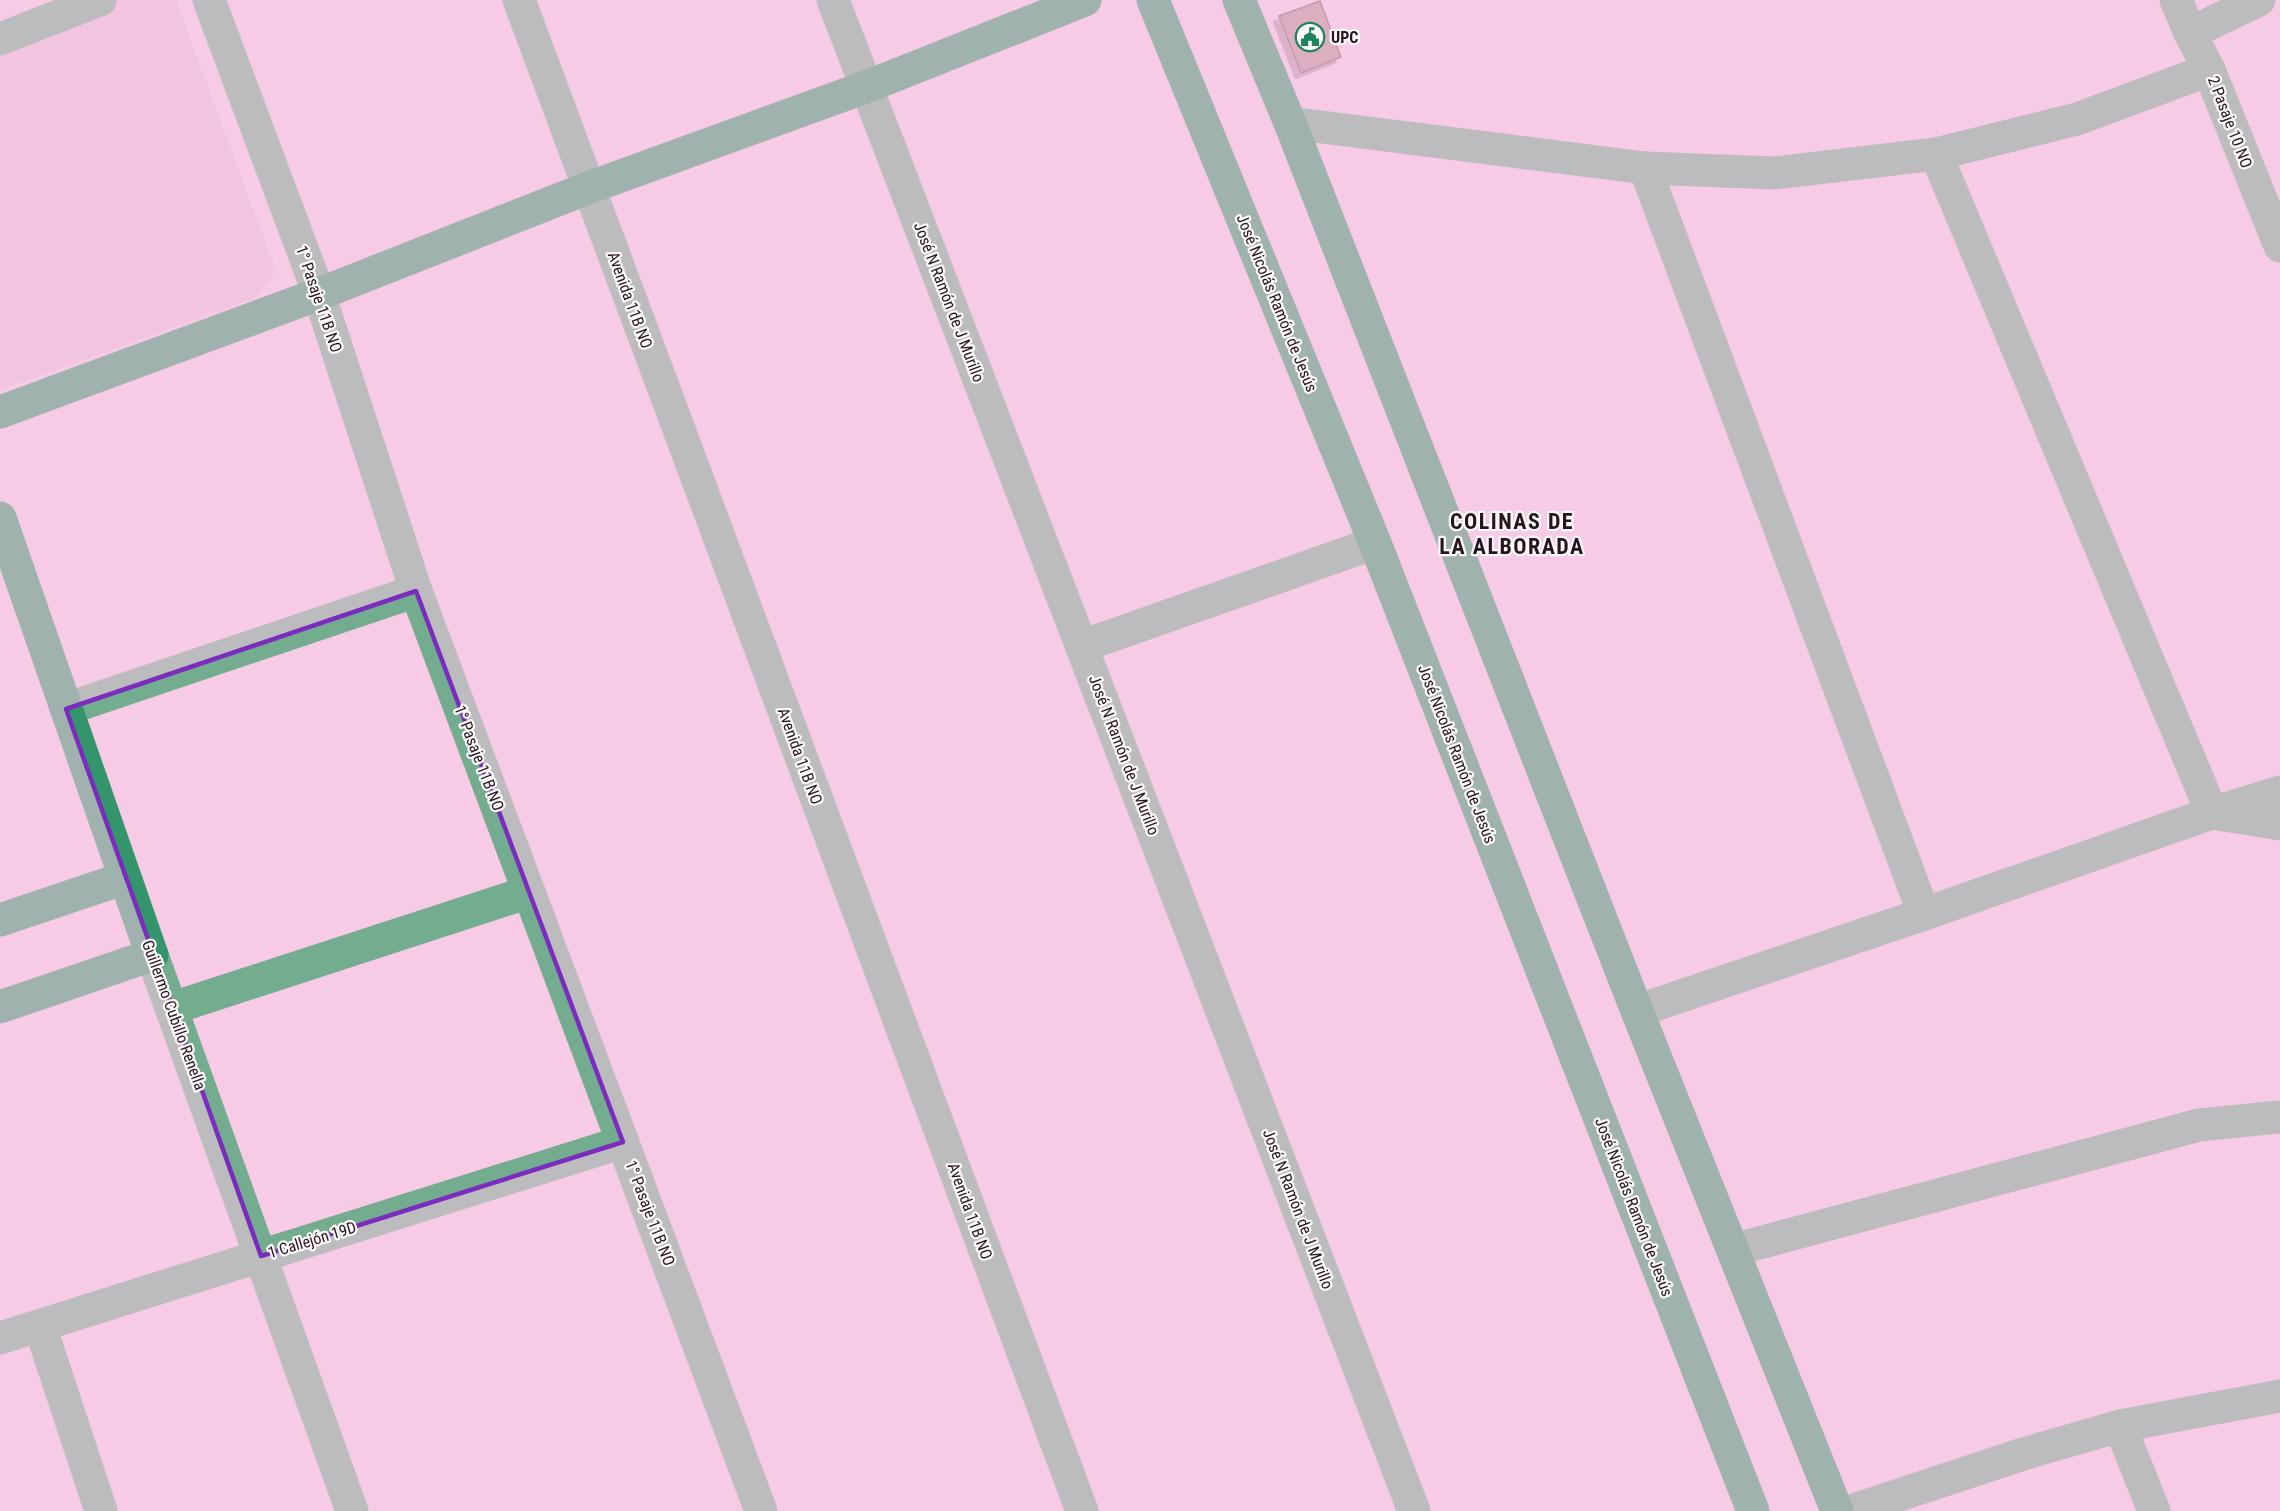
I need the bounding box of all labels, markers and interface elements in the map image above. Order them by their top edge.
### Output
public building icon: UPC [1294,21,1326,53]
place label: UPC [1331,28,1358,47]
street label: 2 Pasaje 10 NO [2204,73,2256,171]
street label: José Nicolás Ramón de Jesús [1233,211,1321,395]
street label: José N Ramón de J Murillo [910,219,988,385]
street label: 1° Pasaje 11B NO [292,243,346,355]
street label: Avenida 11B NO [604,249,656,351]
district label: COLINAS DE LA ALBORADA [1439,509,1585,559]
street label: José Nicolás Ramón de Jesús [1414,662,1500,846]
street label: José N Ramón de J Murillo [1085,672,1163,838]
street label: 1° Pasaje 11B NO [450,703,508,813]
street label: Avenida 11B NO [774,705,826,807]
street label: Guillermo Cubillo Renella [138,938,210,1092]
street label: José Nicolás Ramón de Jesús [1591,1115,1677,1299]
street label: José N Ramón de J Murillo [1259,1126,1337,1292]
street label: 1° Pasaje 11B NO [621,1158,679,1268]
street label: Avenida 11B NO [944,1160,996,1262]
street label: 1 Callejón 19D [266,1218,358,1262]

